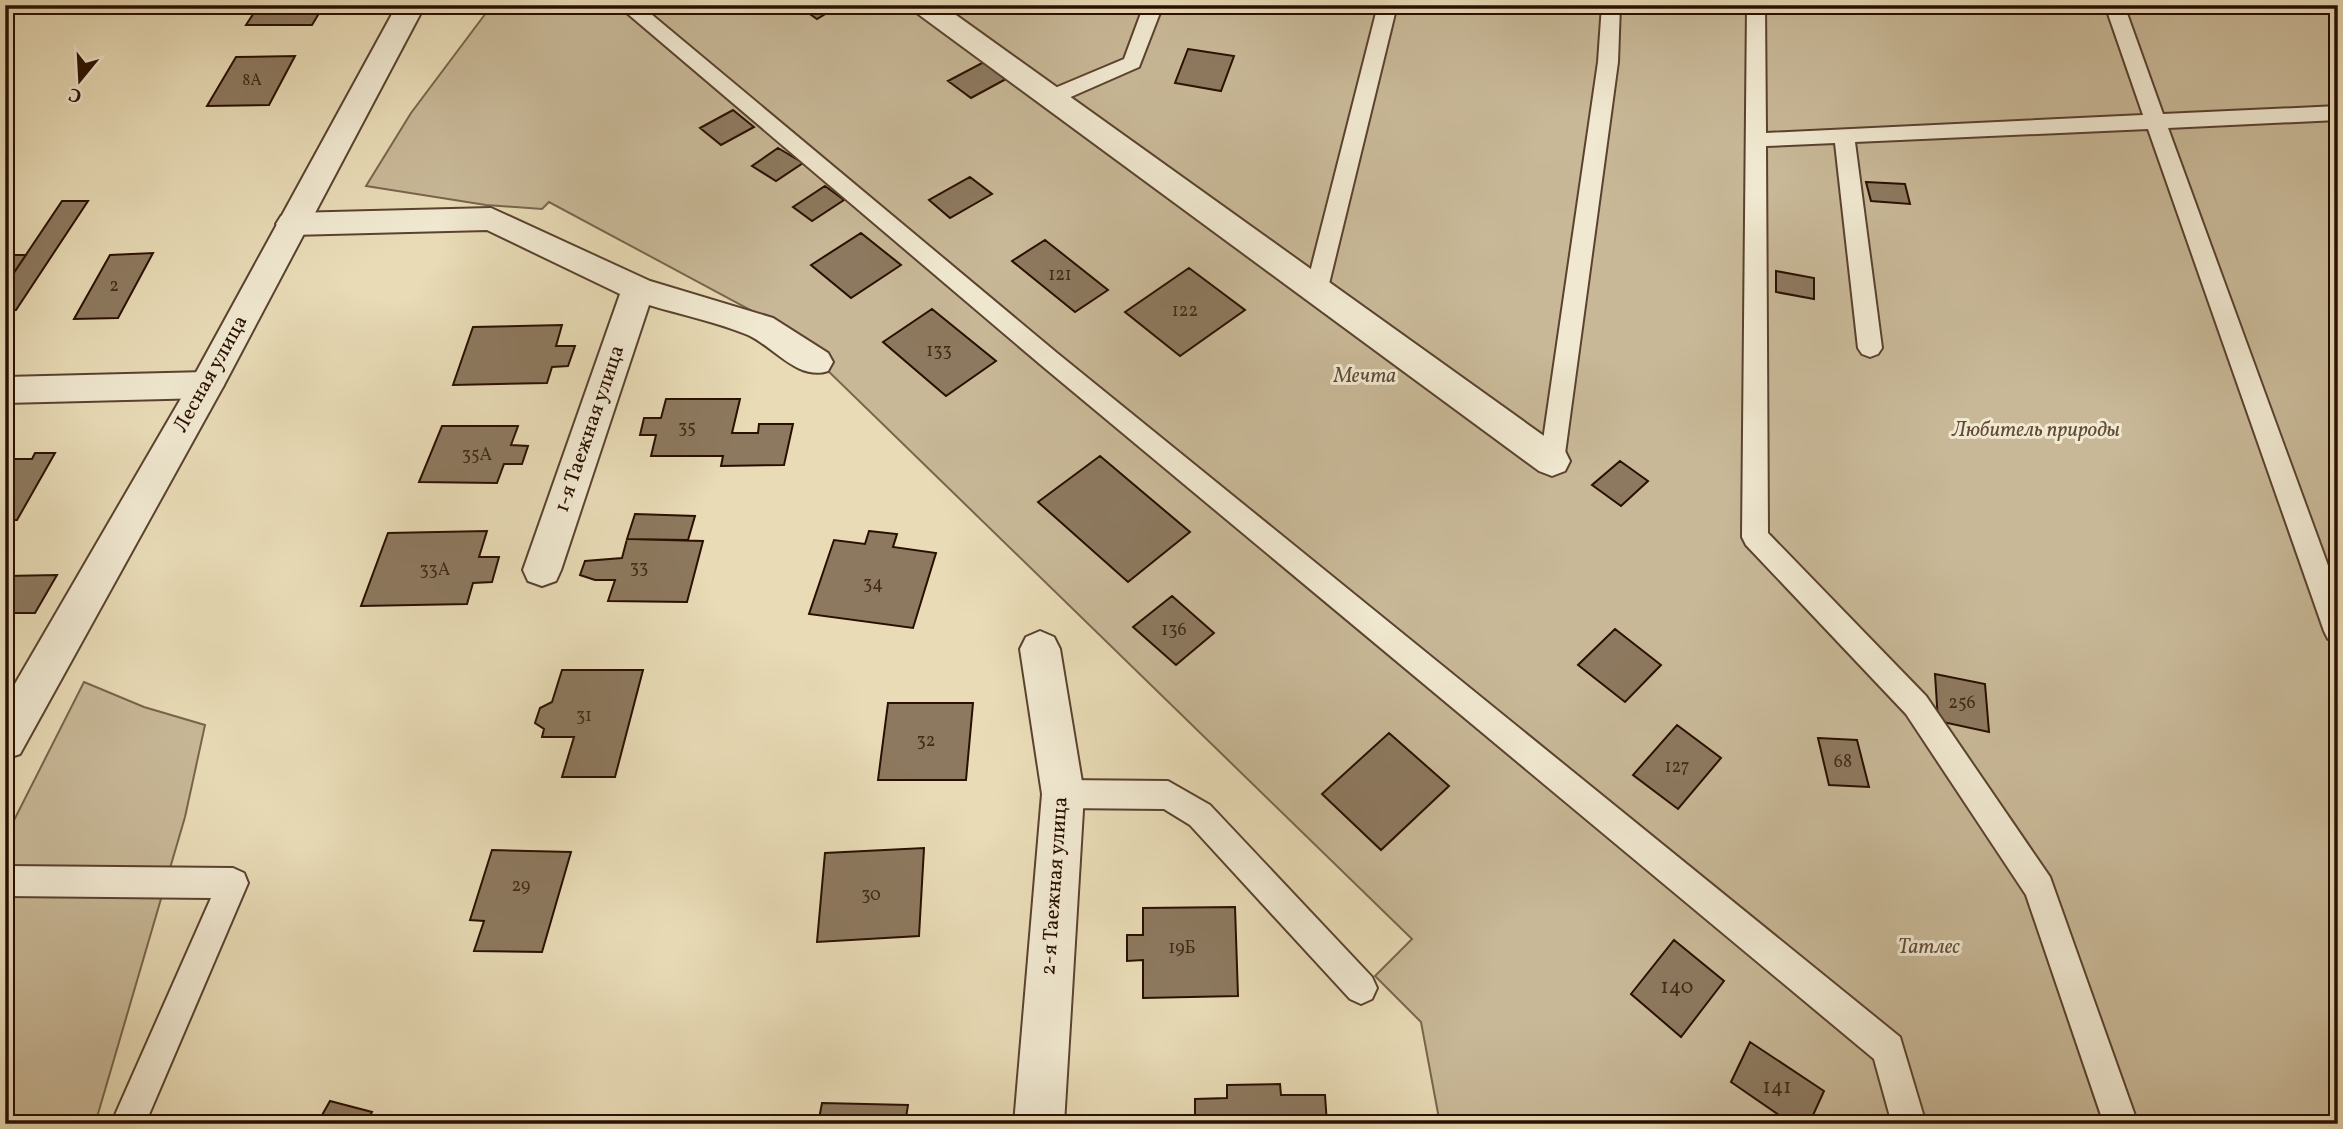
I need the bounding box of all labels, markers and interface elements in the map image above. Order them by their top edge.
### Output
north arrow [46,46,116,116]
house number: 8А [242,70,262,92]
text: С [66,80,85,109]
house number: 121 [1048,263,1072,288]
house number: 2 [109,274,119,299]
house number: 122 [1172,299,1198,324]
street label: Лесная улица [167,310,255,438]
house number: 133 [926,339,952,364]
street label: 1-я Таежная улица [548,341,632,517]
park label: Мечта [1333,362,1396,391]
house number: 35 [678,416,696,441]
park label: Любитель природы [1951,416,2120,445]
house number: 35А [462,443,493,468]
house number: 33 [630,556,648,581]
house number: 33А [419,558,451,583]
house number: 34 [863,572,883,597]
house number: 136 [1161,618,1187,643]
house number: 256 [1948,691,1976,716]
house number: 31 [576,704,592,729]
house number: 32 [917,729,935,754]
house number: 68 [1834,750,1852,775]
house number: 127 [1665,755,1689,780]
street label: 2-я Таежная улица [1034,796,1076,976]
house number: 29 [512,874,530,899]
house number: 30 [861,883,881,908]
park label: Татлес [1898,933,1960,962]
house number: 19Б [1168,936,1196,961]
house number: 140 [1661,973,1693,1002]
house number: 141 [1763,1073,1791,1102]

